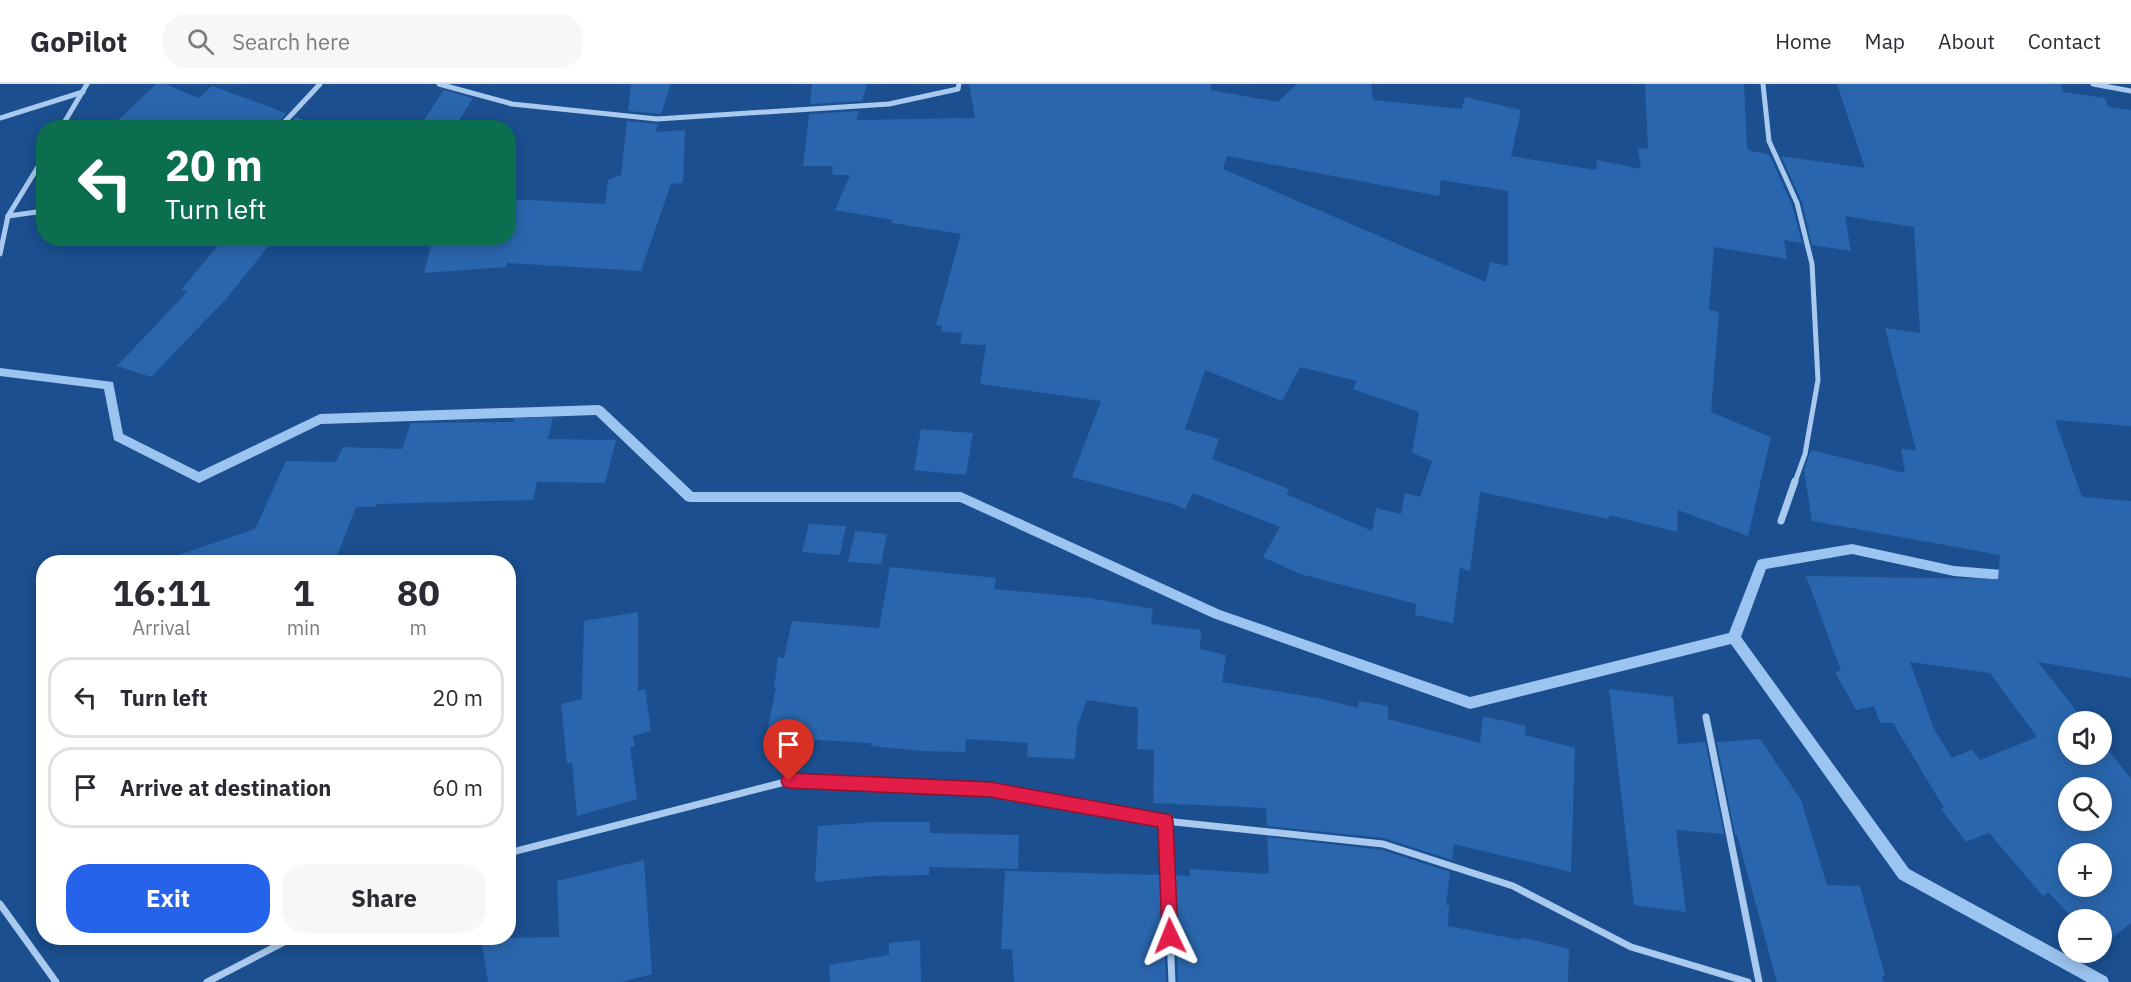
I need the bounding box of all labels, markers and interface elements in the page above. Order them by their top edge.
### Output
search box [163,14,583,68]
text: GoPilot [30,23,127,60]
icon: search [184,25,217,58]
text: Search here [232,27,350,56]
text: Home [1775,27,1832,55]
text: Map [1865,27,1905,55]
text: About [1938,27,1995,55]
text: Contact [2028,27,2101,55]
text: 20 m [165,138,263,193]
icon: left [66,144,144,222]
text: Turn left [165,191,266,226]
text: 16:11 [112,569,210,616]
text: 1 [293,569,314,616]
text: 80 [397,569,440,616]
text: Arrival [132,614,190,641]
text: min [287,614,320,641]
text: m [409,614,427,641]
icon: left [69,681,102,714]
text: Turn left [120,683,208,712]
text: 20 m [432,683,483,712]
map controls [2058,711,2112,963]
button: sound [2058,711,2112,765]
pin [763,719,814,781]
icon: arrive [772,728,805,761]
icon: arrive [69,771,102,804]
text: Arrive at destination [120,773,331,802]
text: 60 m [432,773,483,802]
button: search [2058,777,2112,831]
button: + [2058,843,2112,897]
button: Exit [66,864,270,933]
button: Share [282,864,486,933]
position arrow [1138,904,1202,968]
button: − [2058,909,2112,963]

